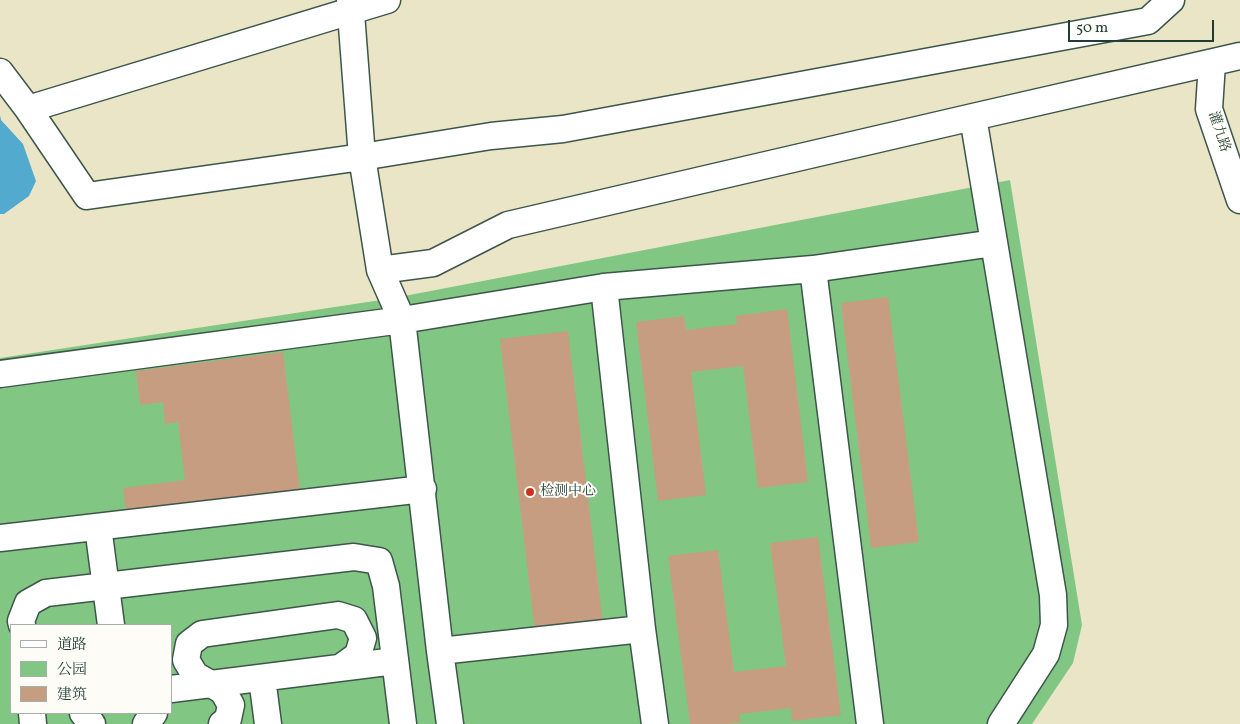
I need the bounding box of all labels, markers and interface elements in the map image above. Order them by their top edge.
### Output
scale bar [1070,10,1216,42]
text: 50 m [1076,18,1108,39]
street label: 灌九路 [1204,109,1232,155]
place label: 检测中心 [540,484,596,500]
marker: 检测中心 [524,486,536,498]
legend [10,624,172,714]
text: 道路 [57,635,87,656]
text: 公园 [57,660,87,681]
text: 建筑 [57,685,87,706]

